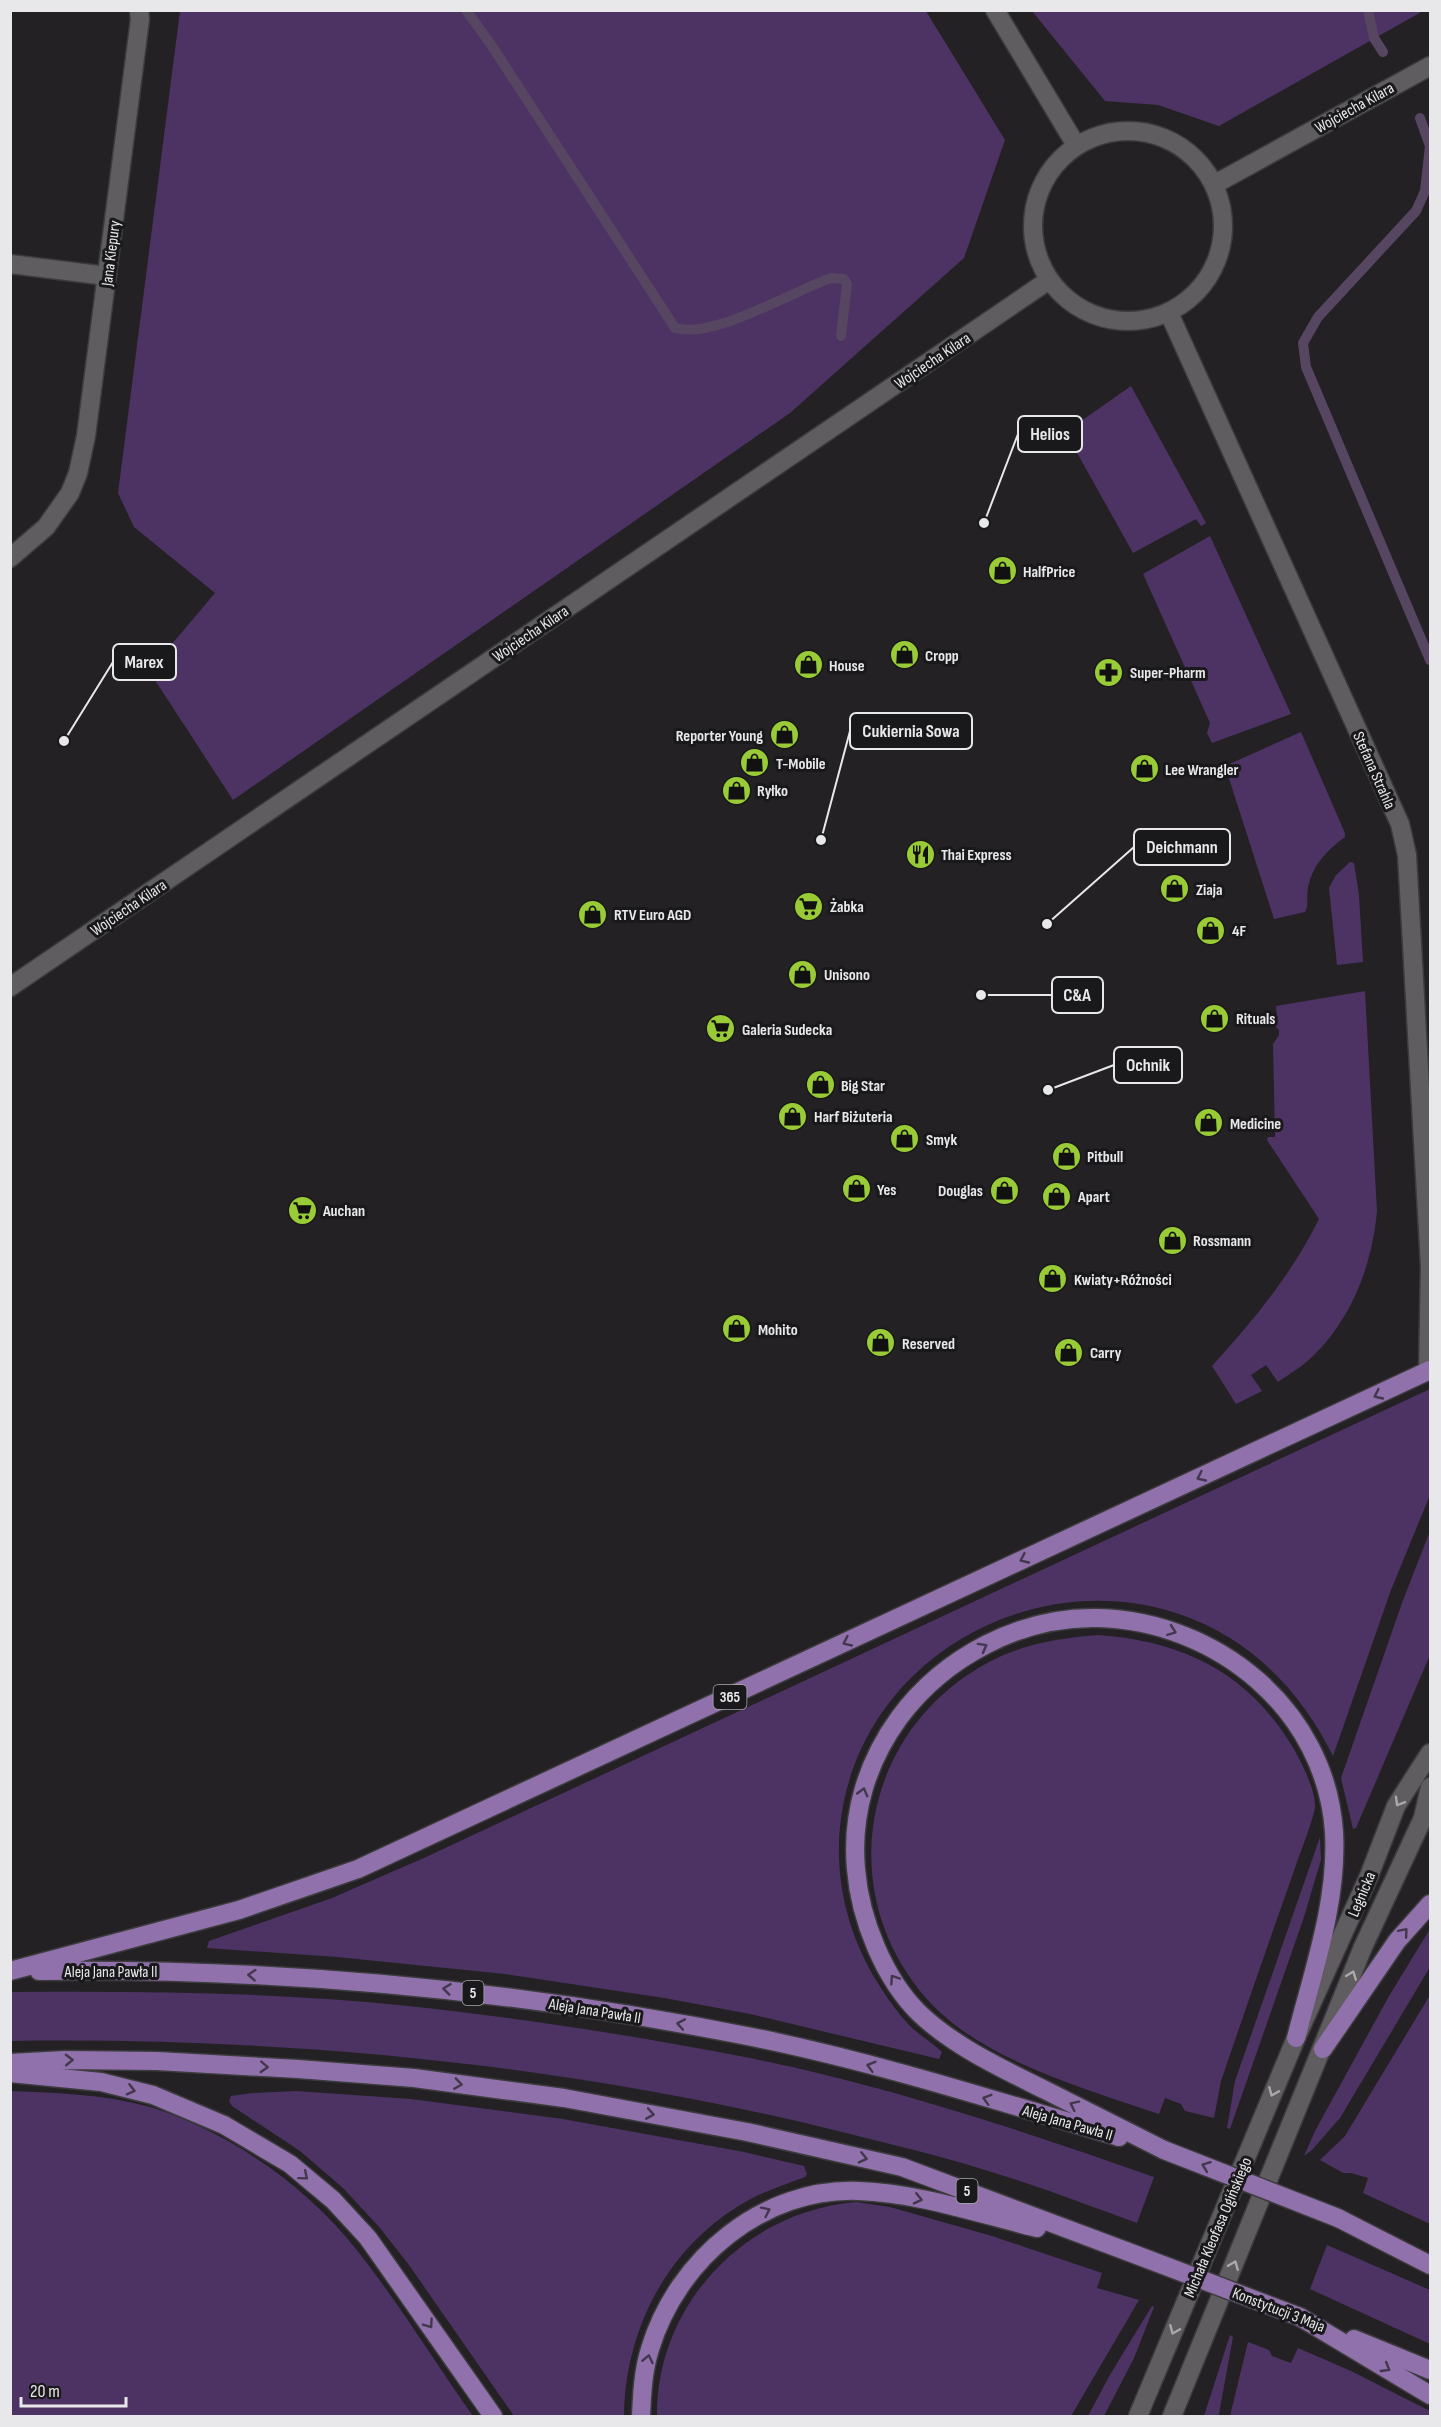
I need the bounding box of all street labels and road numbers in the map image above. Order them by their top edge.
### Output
street label: Wojciecha Kilara [1312,79,1398,138]
street label: Jana Kiepury [98,219,125,288]
street label: Wojciecha Kilara [891,329,974,394]
street label: Wojciecha Kilara [489,602,572,667]
street label: Stefana Strahla [1348,729,1399,812]
street label: Wojciecha Kilara [87,876,170,941]
road number: 365 [714,1685,746,1709]
street label: Legnicka [1344,1869,1380,1920]
street label: Aleja Jana Pawła II [64,1963,157,1982]
road number: 5 [462,1981,484,2005]
street label: Aleja Jana Pawła II [546,1995,642,2028]
street label: Aleja Jana Pawła II [1019,2101,1115,2145]
street label: Michała Kleofasa Ogińskiego [1180,2155,1256,2300]
road number: 5 [956,2179,978,2203]
street label: Konstytucji 3 Maja [1229,2284,1327,2337]

